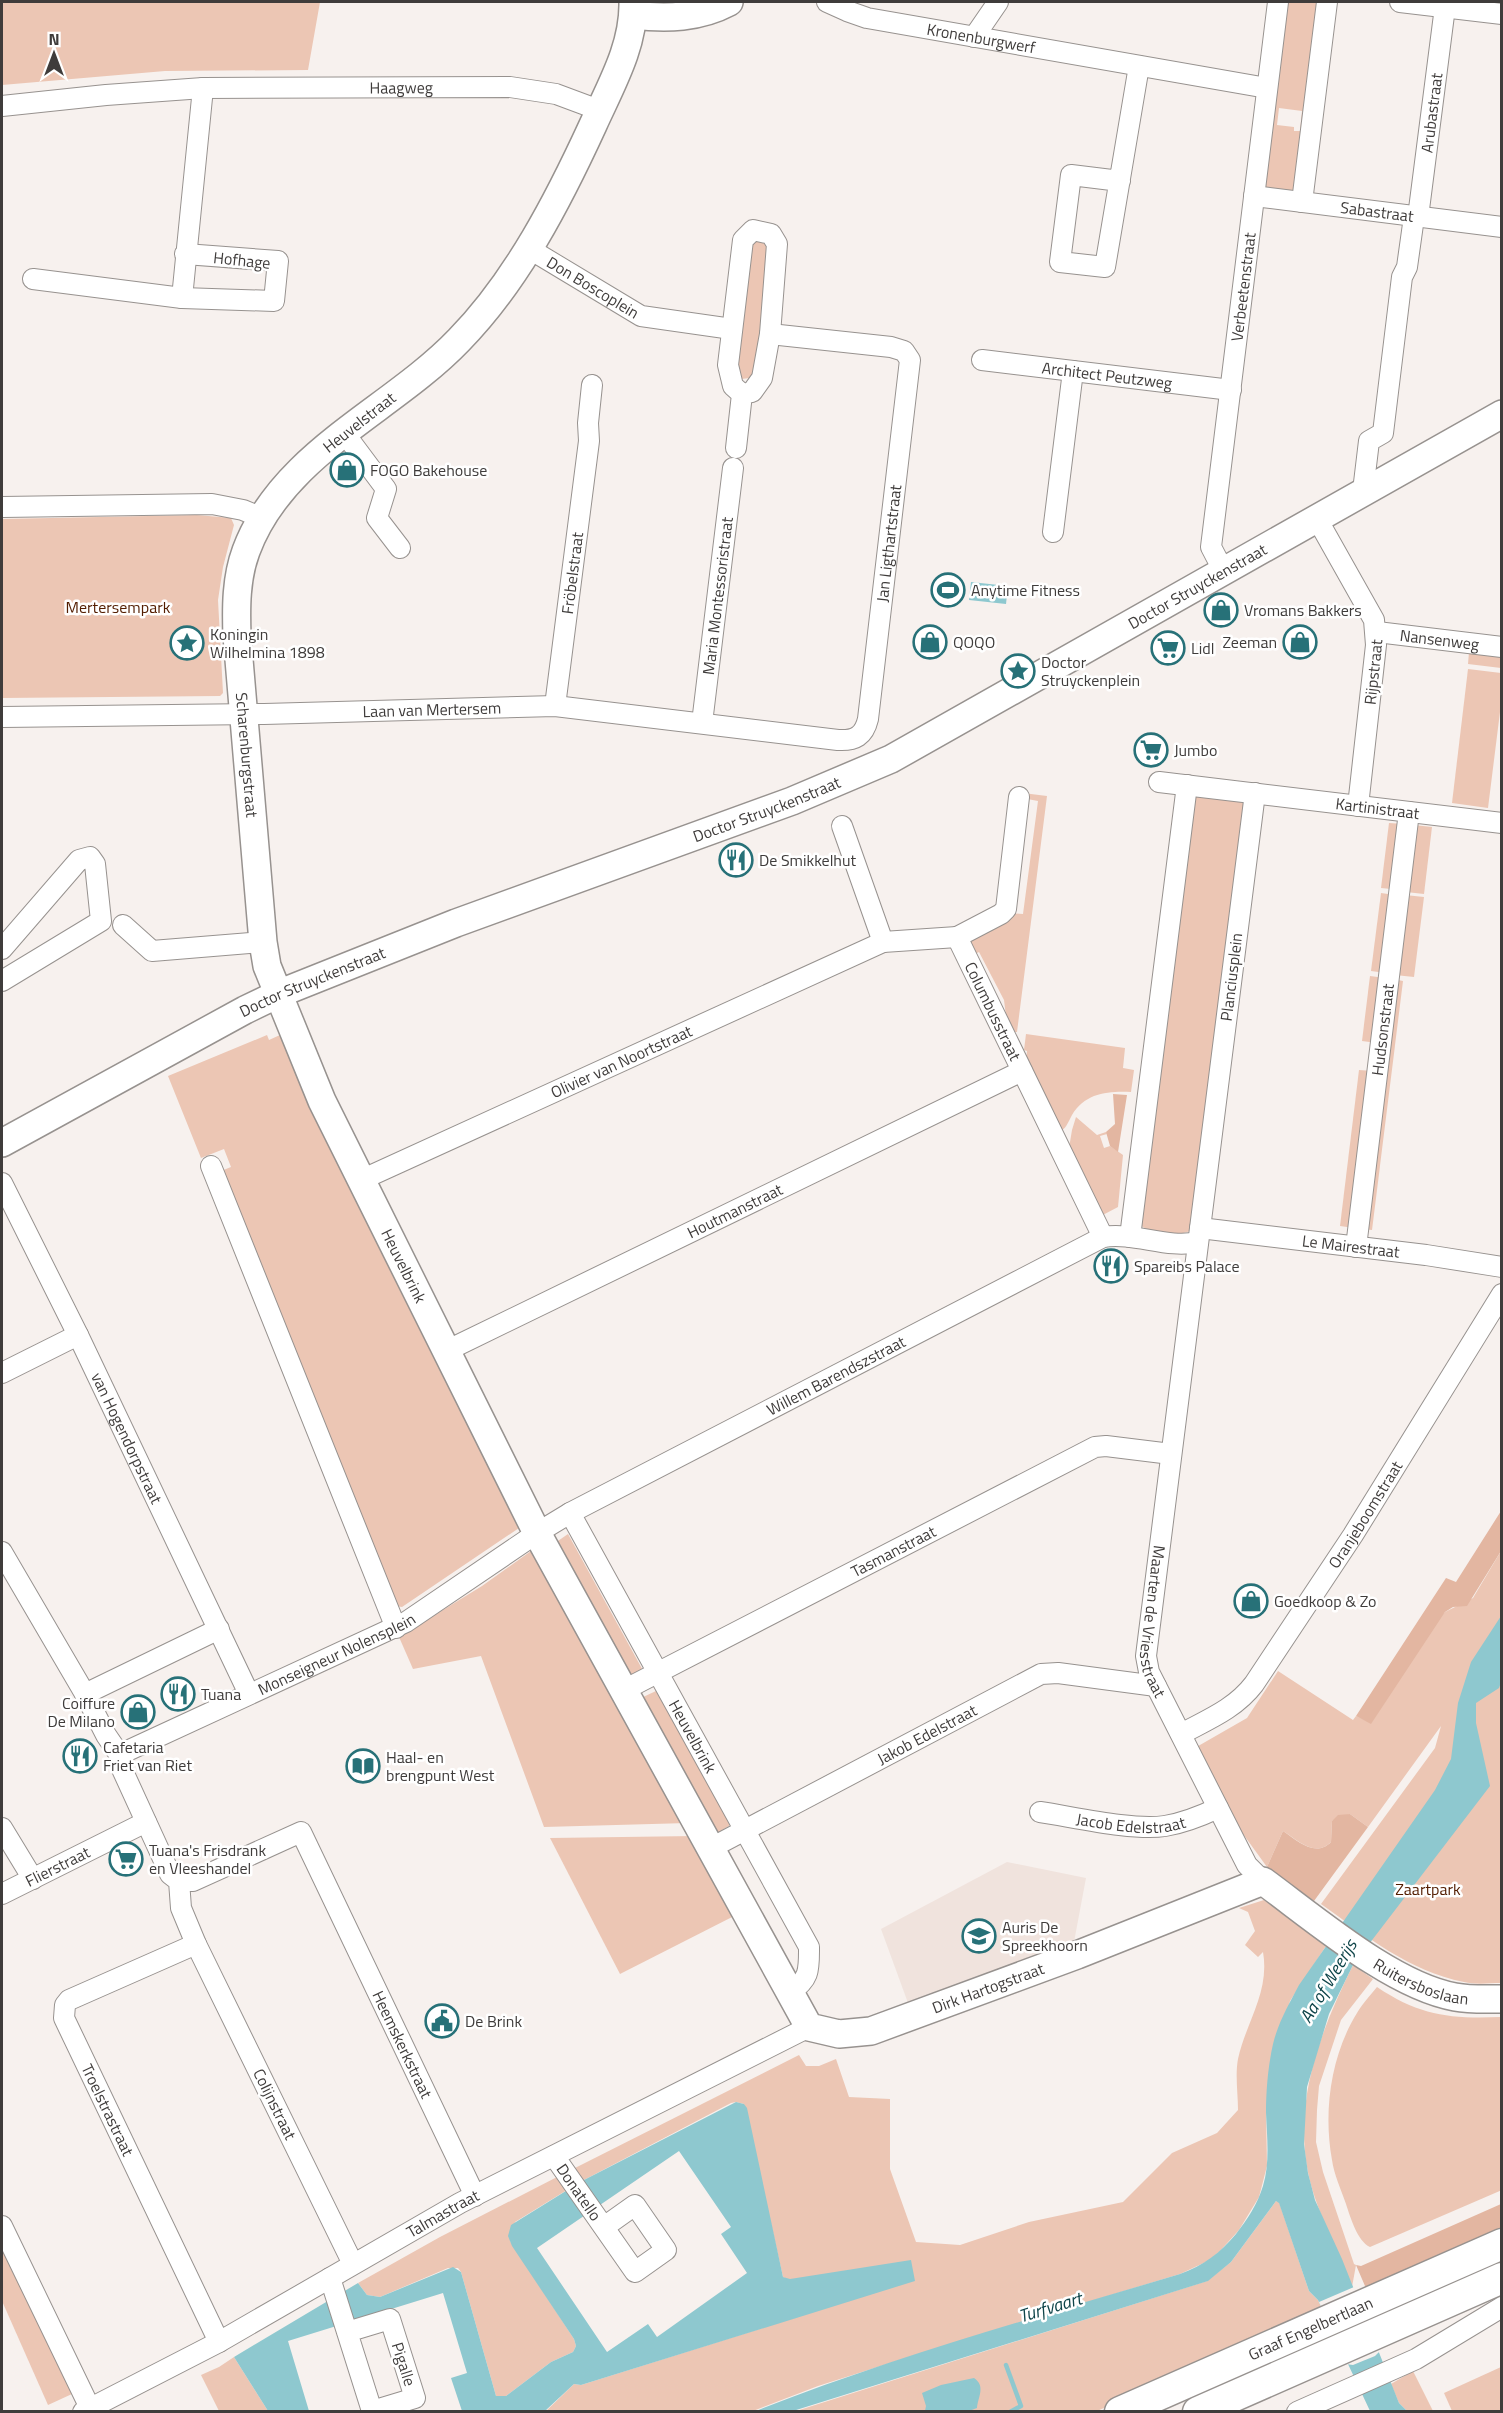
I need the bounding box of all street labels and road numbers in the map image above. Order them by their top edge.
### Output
street label: Kronenburgwerf [925,17,1038,59]
street label: Arubastraat [1414,71,1448,154]
street label: Haagweg [369,75,433,99]
street label: Sabastraat [1339,195,1415,228]
street label: Verbeetenstraat [1224,231,1262,343]
street label: Hofhage [212,245,272,275]
street label: Don Boscoplein [542,250,644,324]
street label: Architect Peutzweg [1040,355,1174,395]
street label: Heuvelstraat [317,386,401,458]
street label: Jan Ligthartstraat [870,483,907,603]
street label: Maria Montessoristraat [696,515,739,676]
street label: Fröbelstraat [555,530,589,616]
street label: Doctor Struyckenstraat [1123,537,1271,635]
street label: Nansenweg [1398,623,1481,656]
street label: Rijpstraat [1358,638,1388,706]
street label: Scharenburgstraat [230,691,264,819]
street label: Laan van Mertersem [362,695,502,723]
street label: Doctor Struyckenstraat [689,770,844,848]
street label: Kartinistraat [1334,791,1421,825]
street label: Planciusplein [1214,932,1248,1022]
street label: Doctor Struyckenstraat [235,940,389,1023]
street label: Columbusstraat [959,958,1028,1065]
street label: Hudsonstraat [1365,982,1400,1077]
street label: Olivier van Noortstraat [547,1019,696,1104]
street label: Houtmanstraat [683,1177,787,1244]
street label: Heuvelbrink [375,1224,433,1307]
street label: Le Mairestraat [1301,1228,1401,1264]
street label: Willem Barendszstraat [762,1329,910,1421]
street label: van Hogendorpstraat [85,1368,169,1508]
street label: Oranjeboomstraat [1322,1456,1408,1573]
street label: Tasmanstraat [847,1519,940,1583]
street label: Maarten de Vriesstraat [1134,1544,1172,1702]
street label: Monseigneur Nolensplein [254,1607,420,1701]
street label: Heuvelbrink [663,1695,723,1778]
street label: Jakob Edelstraat [873,1698,981,1770]
street label: Jacob Edelstraat [1075,1806,1189,1839]
street label: Flierstraat [21,1840,94,1893]
street label: Ruitersboslaan [1369,1952,1470,2011]
street label: Dirk Hartogstraat [929,1956,1048,2019]
street label: Heemskerkstraat [366,1986,439,2103]
street label: Troelstrastraat [76,2060,140,2160]
street label: Colijnstraat [247,2064,303,2144]
street label: Donatello [551,2159,608,2226]
street label: Talmastraat [402,2183,484,2244]
street label: Graaf Engelbertlaan [1244,2290,1376,2366]
street label: Pigalle [386,2339,422,2389]

